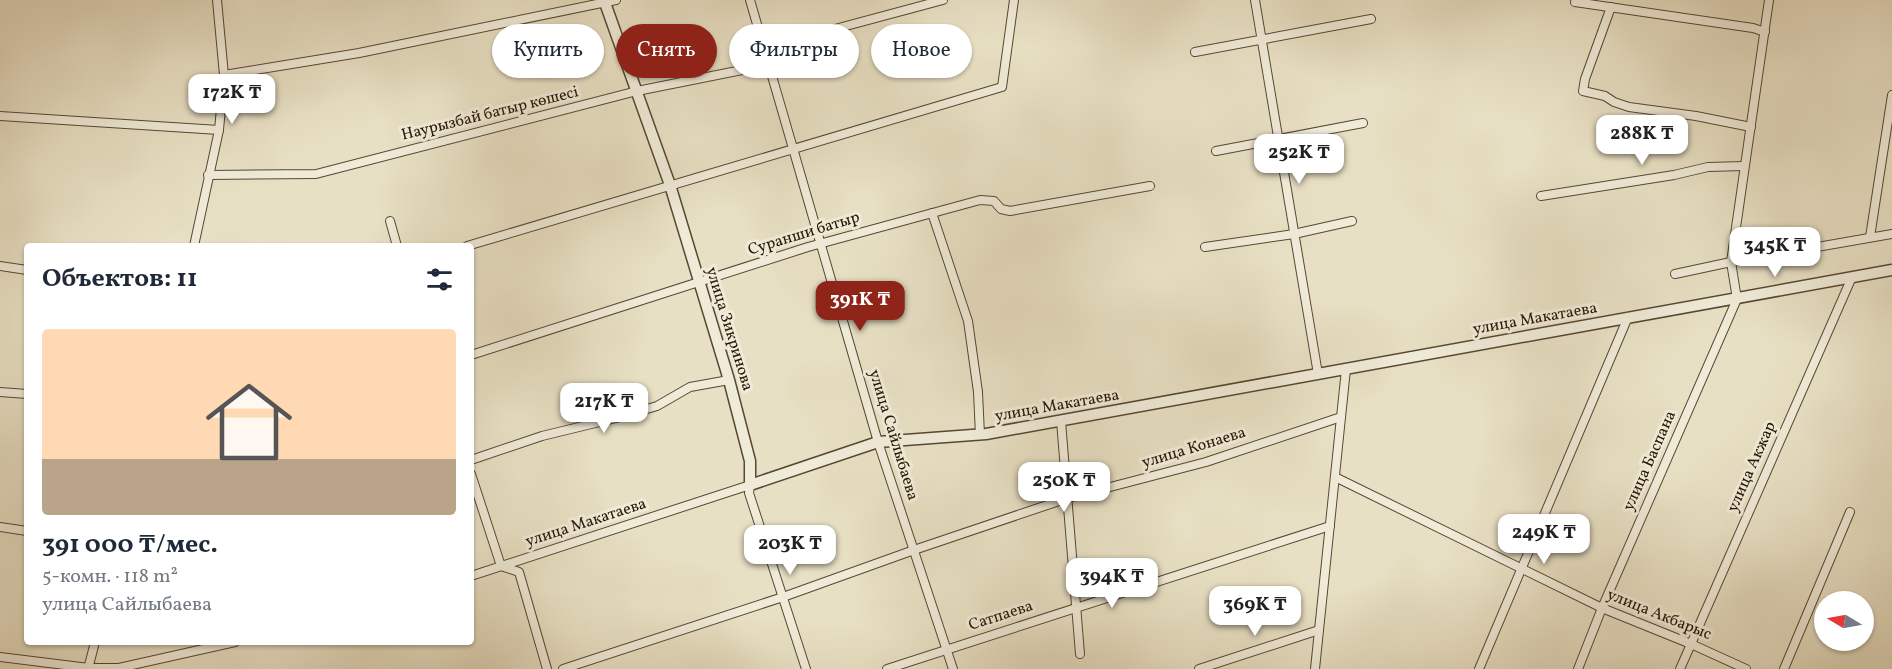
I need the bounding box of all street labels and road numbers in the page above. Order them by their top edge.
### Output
street label: Наурызбай батыр көшесі [399,81,581,147]
street label: Суранши батыр [745,207,863,261]
street label: улица Зикринова [700,264,758,394]
street label: улица Макатаева [1471,297,1599,341]
street label: улица Сайлыбаева [863,367,923,503]
street label: улица Макатаева [993,384,1121,428]
street label: улица Баспана [1618,407,1682,515]
street label: улица Акжар [1722,418,1782,516]
street label: улица Конаева [1139,422,1249,474]
street label: улица Макатаева [523,493,649,553]
street label: улица Акбарыс [1603,584,1715,646]
street label: Сатпаева [966,595,1036,637]

